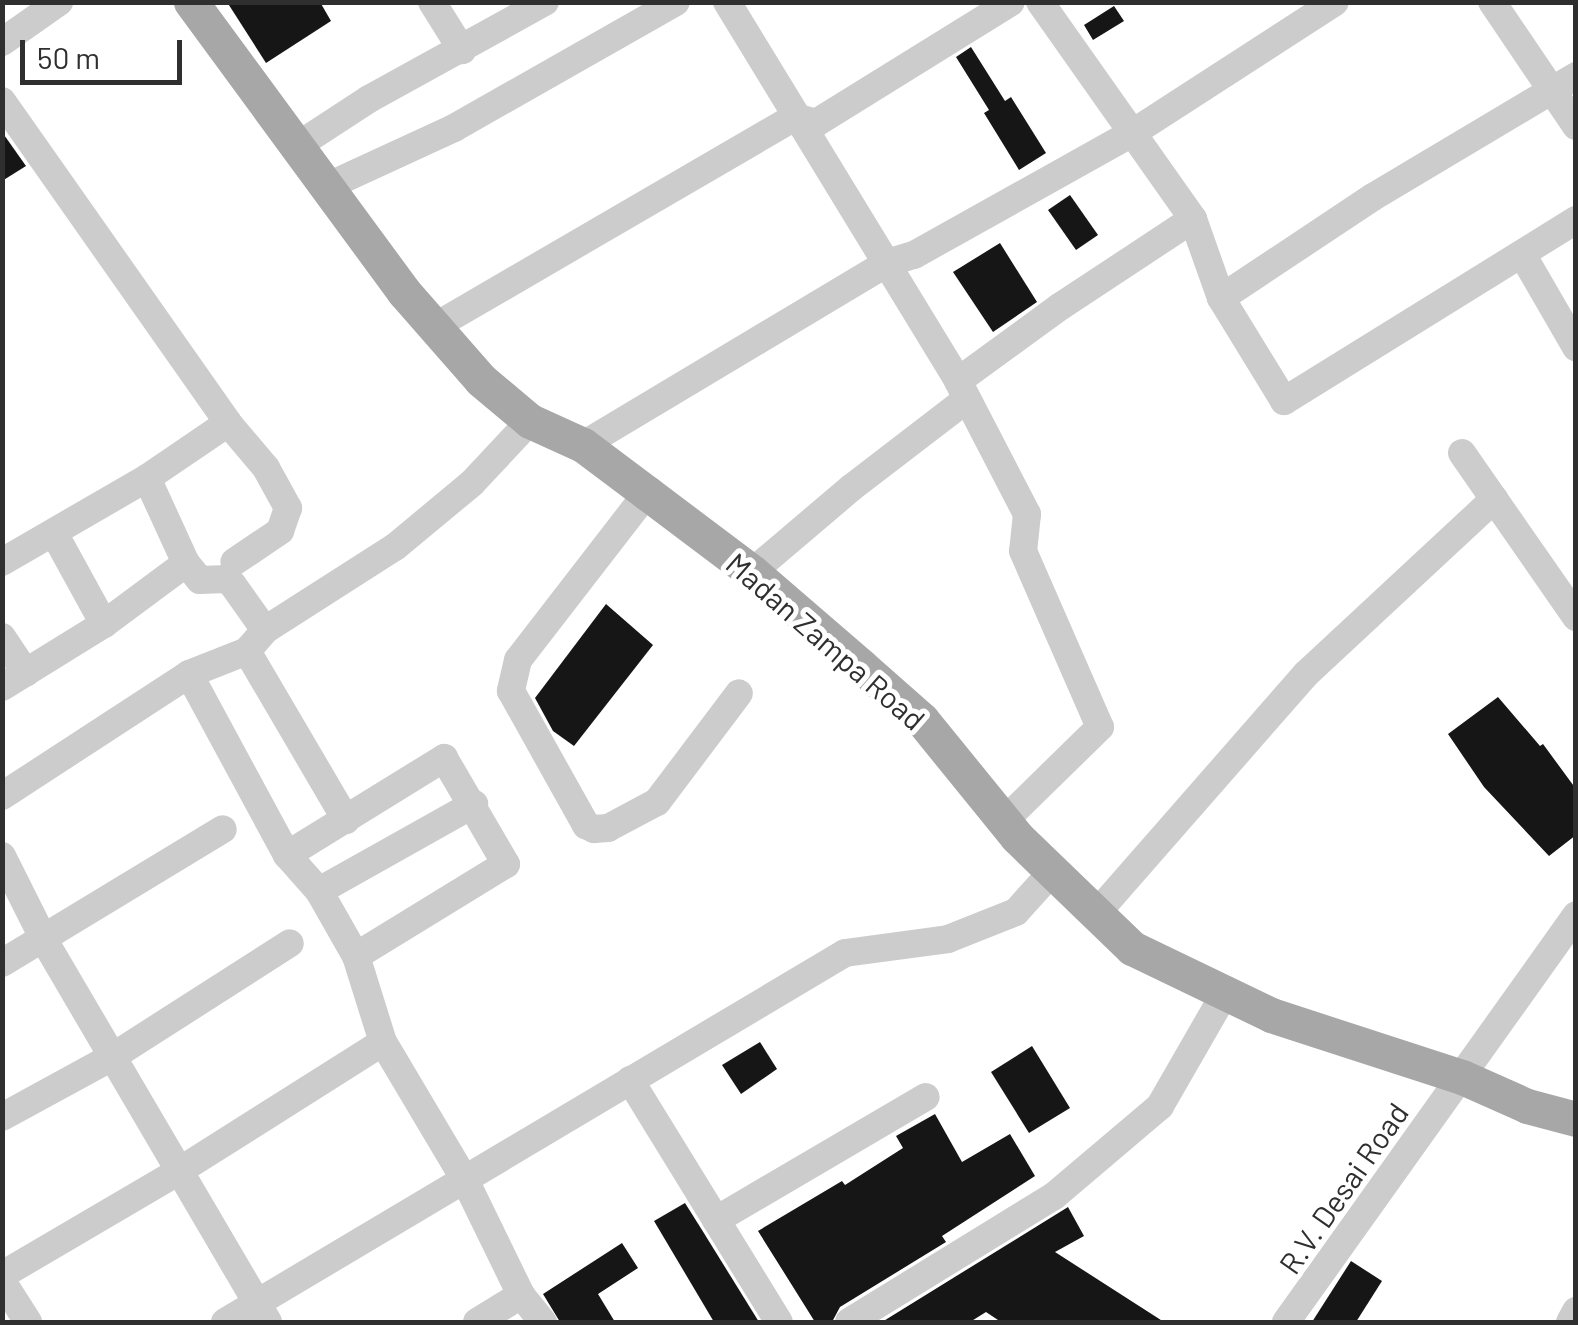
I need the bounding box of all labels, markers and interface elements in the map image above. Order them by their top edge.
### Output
scale bar [25,20,188,82]
text: 50 m [37,39,100,75]
street label: Madan Zampa Road [719,545,933,737]
street label: R.V. Desai Road [1271,1096,1415,1280]

